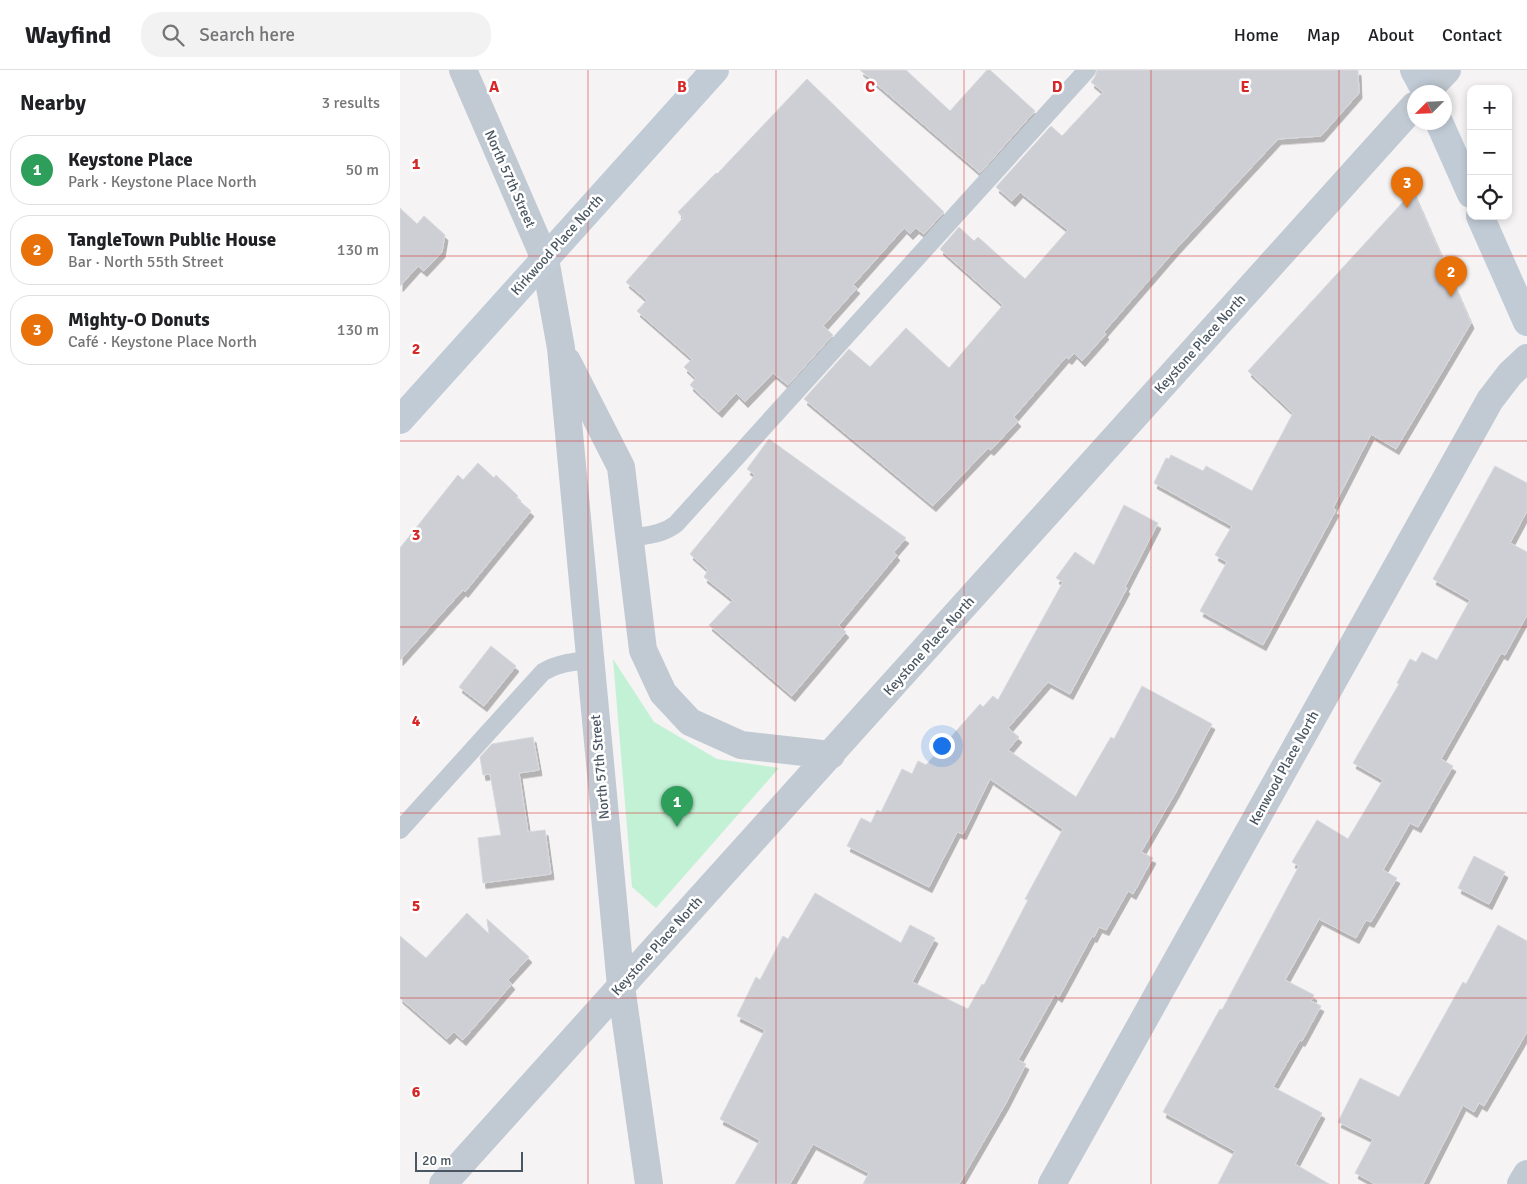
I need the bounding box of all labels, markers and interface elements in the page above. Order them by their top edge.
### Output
search box [141,12,491,57]
text: Wayfind [25,20,111,50]
icon: search [159,21,187,49]
text: Search here [199,23,295,47]
text: Home [1234,24,1279,46]
text: Map [1307,24,1340,46]
text: About [1368,24,1414,46]
text: Contact [1442,24,1502,46]
text: A [489,77,500,97]
text: B [677,77,687,97]
text: C [865,77,875,97]
text: D [1052,77,1063,97]
text: E [1240,77,1250,97]
north arrow [1407,85,1452,130]
map controls [1467,85,1512,220]
button: + [1467,85,1512,130]
text: Nearby [20,90,86,116]
text: 3 results [321,93,380,113]
street label: North 57th Street [481,128,539,231]
button: − [1467,130,1512,175]
text: Keystone Place [68,148,193,172]
text: 1 [412,154,421,174]
text: 1 [33,160,41,180]
text: 50 m [345,160,379,180]
pin: 3 [1391,167,1423,208]
text: Park · Keystone Place North [68,172,257,192]
button: locate [1467,175,1512,220]
street label: Kirkwood Place North [507,191,607,299]
text: TangleTown Public House [68,228,276,252]
text: 2 [33,240,41,260]
text: 130 m [337,240,379,260]
text: Bar · North 55th Street [68,252,224,272]
pin: 2 [1435,256,1467,297]
street label: Keystone Place North [1151,291,1249,397]
text: Mighty-O Donuts [68,308,210,332]
text: 3 [33,320,41,340]
text: 130 m [337,320,379,340]
text: Café · Keystone Place North [68,332,257,352]
text: 2 [412,339,420,359]
text: 3 [412,525,420,545]
street label: Keystone Place North [880,593,978,699]
street label: Kenwood Place North [1246,708,1322,828]
text: 4 [412,711,421,731]
street label: North 57th Street [587,714,613,820]
your location [929,733,955,759]
pin: 1 [661,786,693,827]
street label: Keystone Place North [608,893,706,999]
text: 5 [412,896,420,916]
text: 6 [412,1082,421,1102]
scale bar [415,1149,522,1172]
text: 20 m [422,1152,451,1169]

